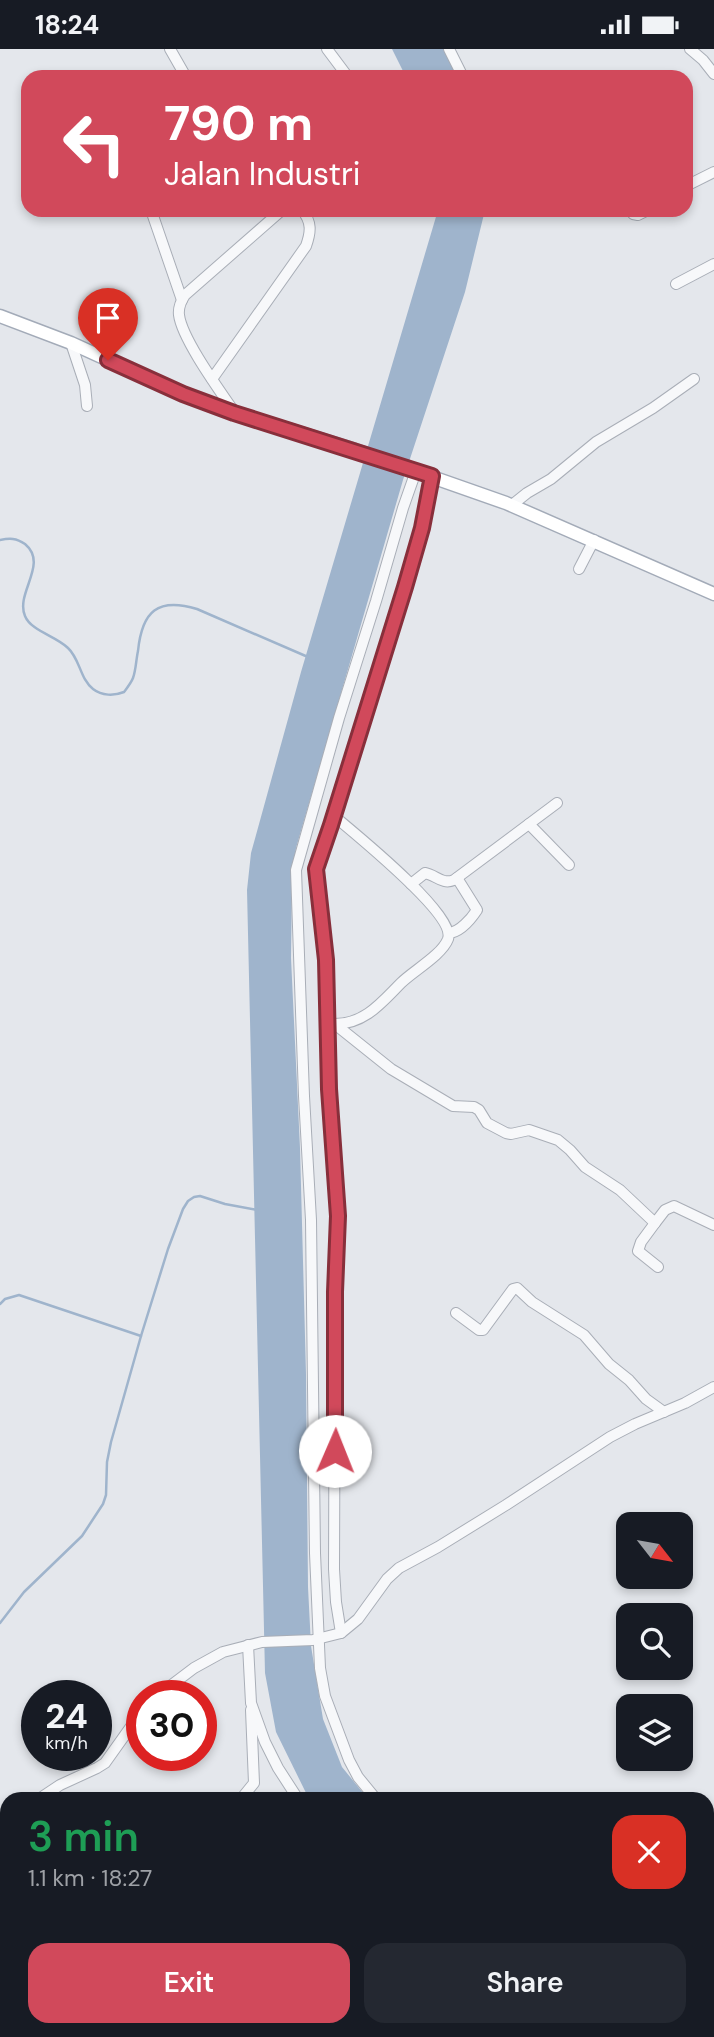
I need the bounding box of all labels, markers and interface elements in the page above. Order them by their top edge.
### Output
text: 18:24 [35,8,99,42]
text: 790 m [164,91,313,155]
icon: left [49,98,140,189]
text: Jalan Industri [164,153,361,195]
pin [78,288,138,360]
icon: arrive [89,299,127,337]
position arrow [298,1414,372,1488]
north arrow [616,1512,693,1589]
map controls [616,1512,693,1771]
button: search [616,1603,693,1680]
speed limit sign: 30 [126,1680,217,1771]
text: 24 [45,1693,88,1739]
button: layers [616,1694,693,1771]
text: km/h [45,1731,88,1755]
text: 3 min [28,1809,139,1864]
button: close [612,1815,686,1889]
text: 1.1 km · 18:27 [28,1863,152,1893]
button: Exit [28,1943,350,2023]
button: Share [364,1943,686,2023]

